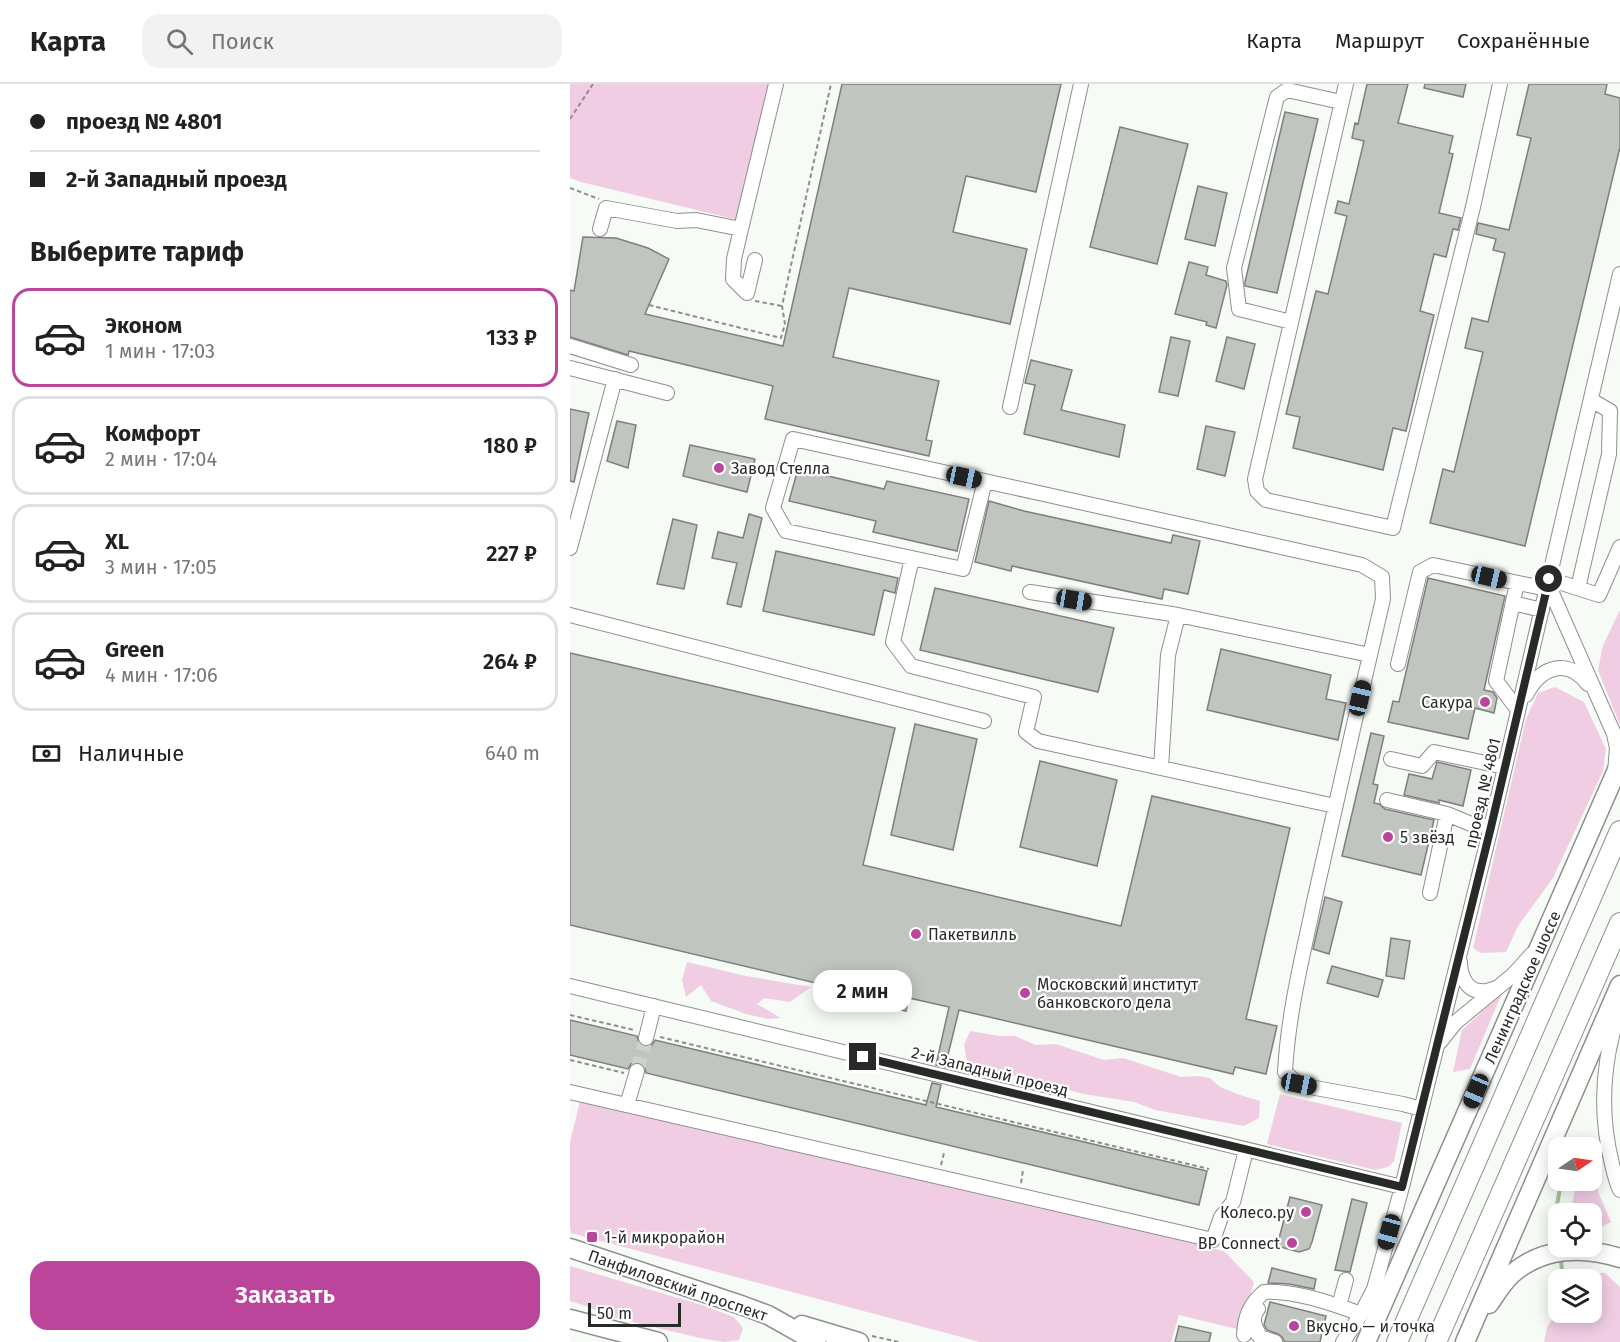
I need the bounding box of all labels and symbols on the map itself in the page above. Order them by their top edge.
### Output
place label: Завод Стелла [731,459,830,478]
marker: Завод Стелла [712,461,726,475]
car [945,464,983,490]
car [1469,564,1509,590]
route start [1535,565,1562,592]
car [1055,588,1093,612]
car [1347,678,1373,718]
place label: Сакура [1421,693,1473,712]
marker: Сакура [1478,695,1492,709]
street label: проезд № 4801 [1461,736,1504,850]
place label: 5 звёзд [1400,828,1454,847]
marker: 5 звёзд [1381,830,1395,844]
street label: Ленинградское шоссе [1480,908,1565,1067]
place label: Пакетвилль [928,925,1017,944]
marker: Пакетвилль [909,927,923,941]
callout: 2 мин [814,970,912,1012]
place label: Московский институт банковского дела [1037,975,1199,1012]
marker: Московский институт банковского дела [1018,986,1032,1000]
route end [849,1043,876,1070]
street label: 2-й Западный проезд [910,1043,1070,1100]
car [1461,1071,1491,1111]
car [1280,1072,1318,1096]
north arrow [1548,1137,1602,1191]
place label: Колесо.ру [1220,1203,1294,1222]
marker: Колесо.ру [1299,1205,1313,1219]
car [1376,1212,1402,1252]
place label: 1-й микрорайон [604,1228,725,1247]
marker: 1-й микрорайон [585,1230,599,1244]
place label: ВР Connect [1198,1234,1280,1253]
marker: ВР Connect [1285,1236,1299,1250]
street label: Панфиловский проспект [586,1246,771,1325]
scale bar [588,1300,681,1328]
place label: Вкусно — и точка [1306,1317,1435,1336]
marker: Вкусно — и точка [1287,1319,1301,1333]

